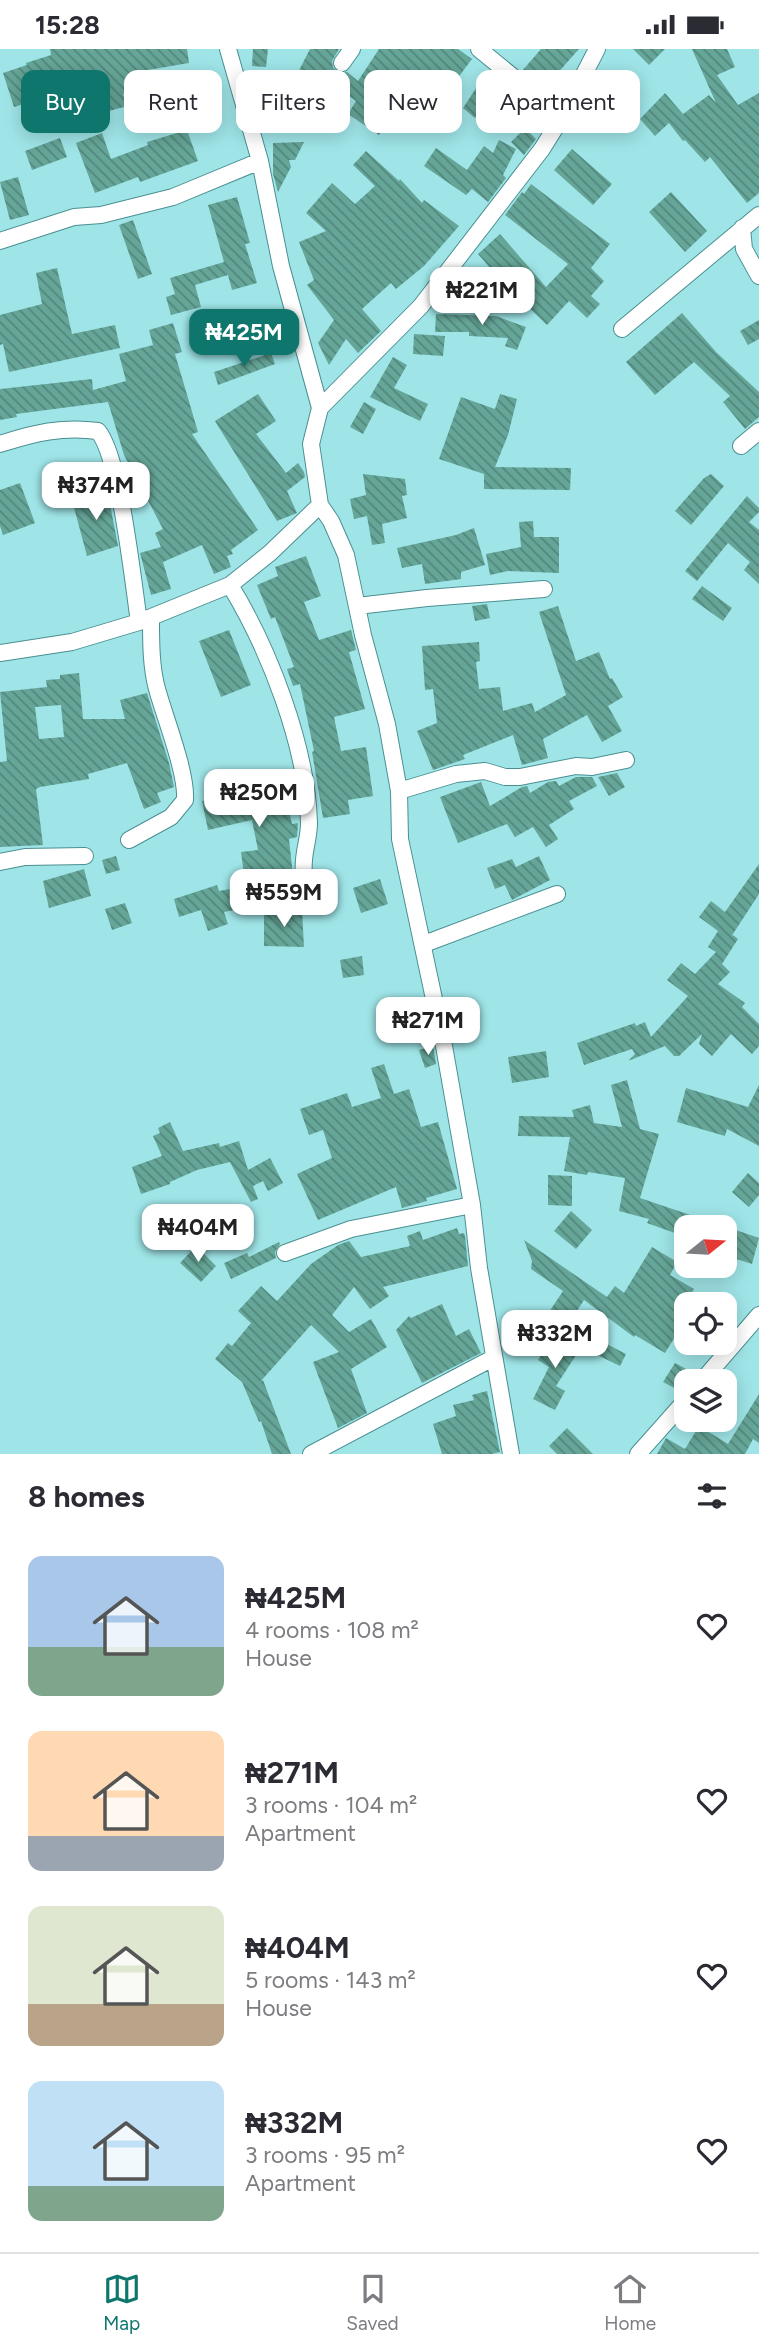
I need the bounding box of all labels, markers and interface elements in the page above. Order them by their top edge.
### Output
text: 15:28 [35,9,100,41]
chip: Buy [21,70,110,133]
chip: Rent [124,70,222,133]
chip: Filters [236,70,350,133]
chip: New [364,70,462,133]
chip: Apartment [476,70,640,133]
pin: ₦221M [433,267,531,327]
text: ₦221M [446,276,518,304]
pin: ₦425M [195,309,293,369]
text: ₦425M [205,318,283,346]
pin: ₦374M [47,463,145,522]
text: ₦374M [58,471,134,499]
pin: ₦250M [210,769,308,829]
text: ₦250M [220,778,298,806]
pin: ₦559M [235,869,333,929]
text: ₦559M [246,878,322,906]
pin: ₦271M [379,997,477,1057]
text: ₦271M [392,1006,464,1034]
pin: ₦404M [149,1205,247,1264]
text: ₦404M [158,1213,238,1241]
north arrow [674,1215,737,1277]
map controls [674,1215,737,1432]
button: locate [674,1292,737,1355]
pin: ₦332M [506,1311,604,1370]
text: ₦332M [517,1319,593,1347]
button: layers [674,1369,737,1432]
icon: filters [693,1477,731,1515]
text: 8 homes [28,1478,145,1515]
text: ₦425M [245,1579,346,1616]
icon: home [84,1584,168,1668]
icon: heart [693,1607,731,1645]
text: 4 rooms · 108 m² [245,1616,419,1644]
text: House [245,1644,312,1672]
text: ₦271M [245,1754,339,1791]
icon: home [84,1759,168,1843]
icon: heart [693,1782,731,1820]
text: 3 rooms · 104 m² [245,1791,417,1819]
text: Apartment [245,1819,356,1847]
text: ₦404M [245,1929,350,1966]
icon: home [84,1934,168,2018]
icon: heart [693,1957,731,1995]
text: 5 rooms · 143 m² [245,1966,416,1994]
text: House [245,1994,312,2022]
text: ₦332M [245,2104,343,2141]
icon: home [84,2109,168,2193]
icon: heart [693,2132,731,2170]
text: 3 rooms · 95 m² [245,2141,405,2169]
text: Apartment [245,2169,356,2197]
tab: Map [103,2270,141,2335]
tab: Saved [346,2270,399,2335]
tab: Home [604,2270,656,2335]

